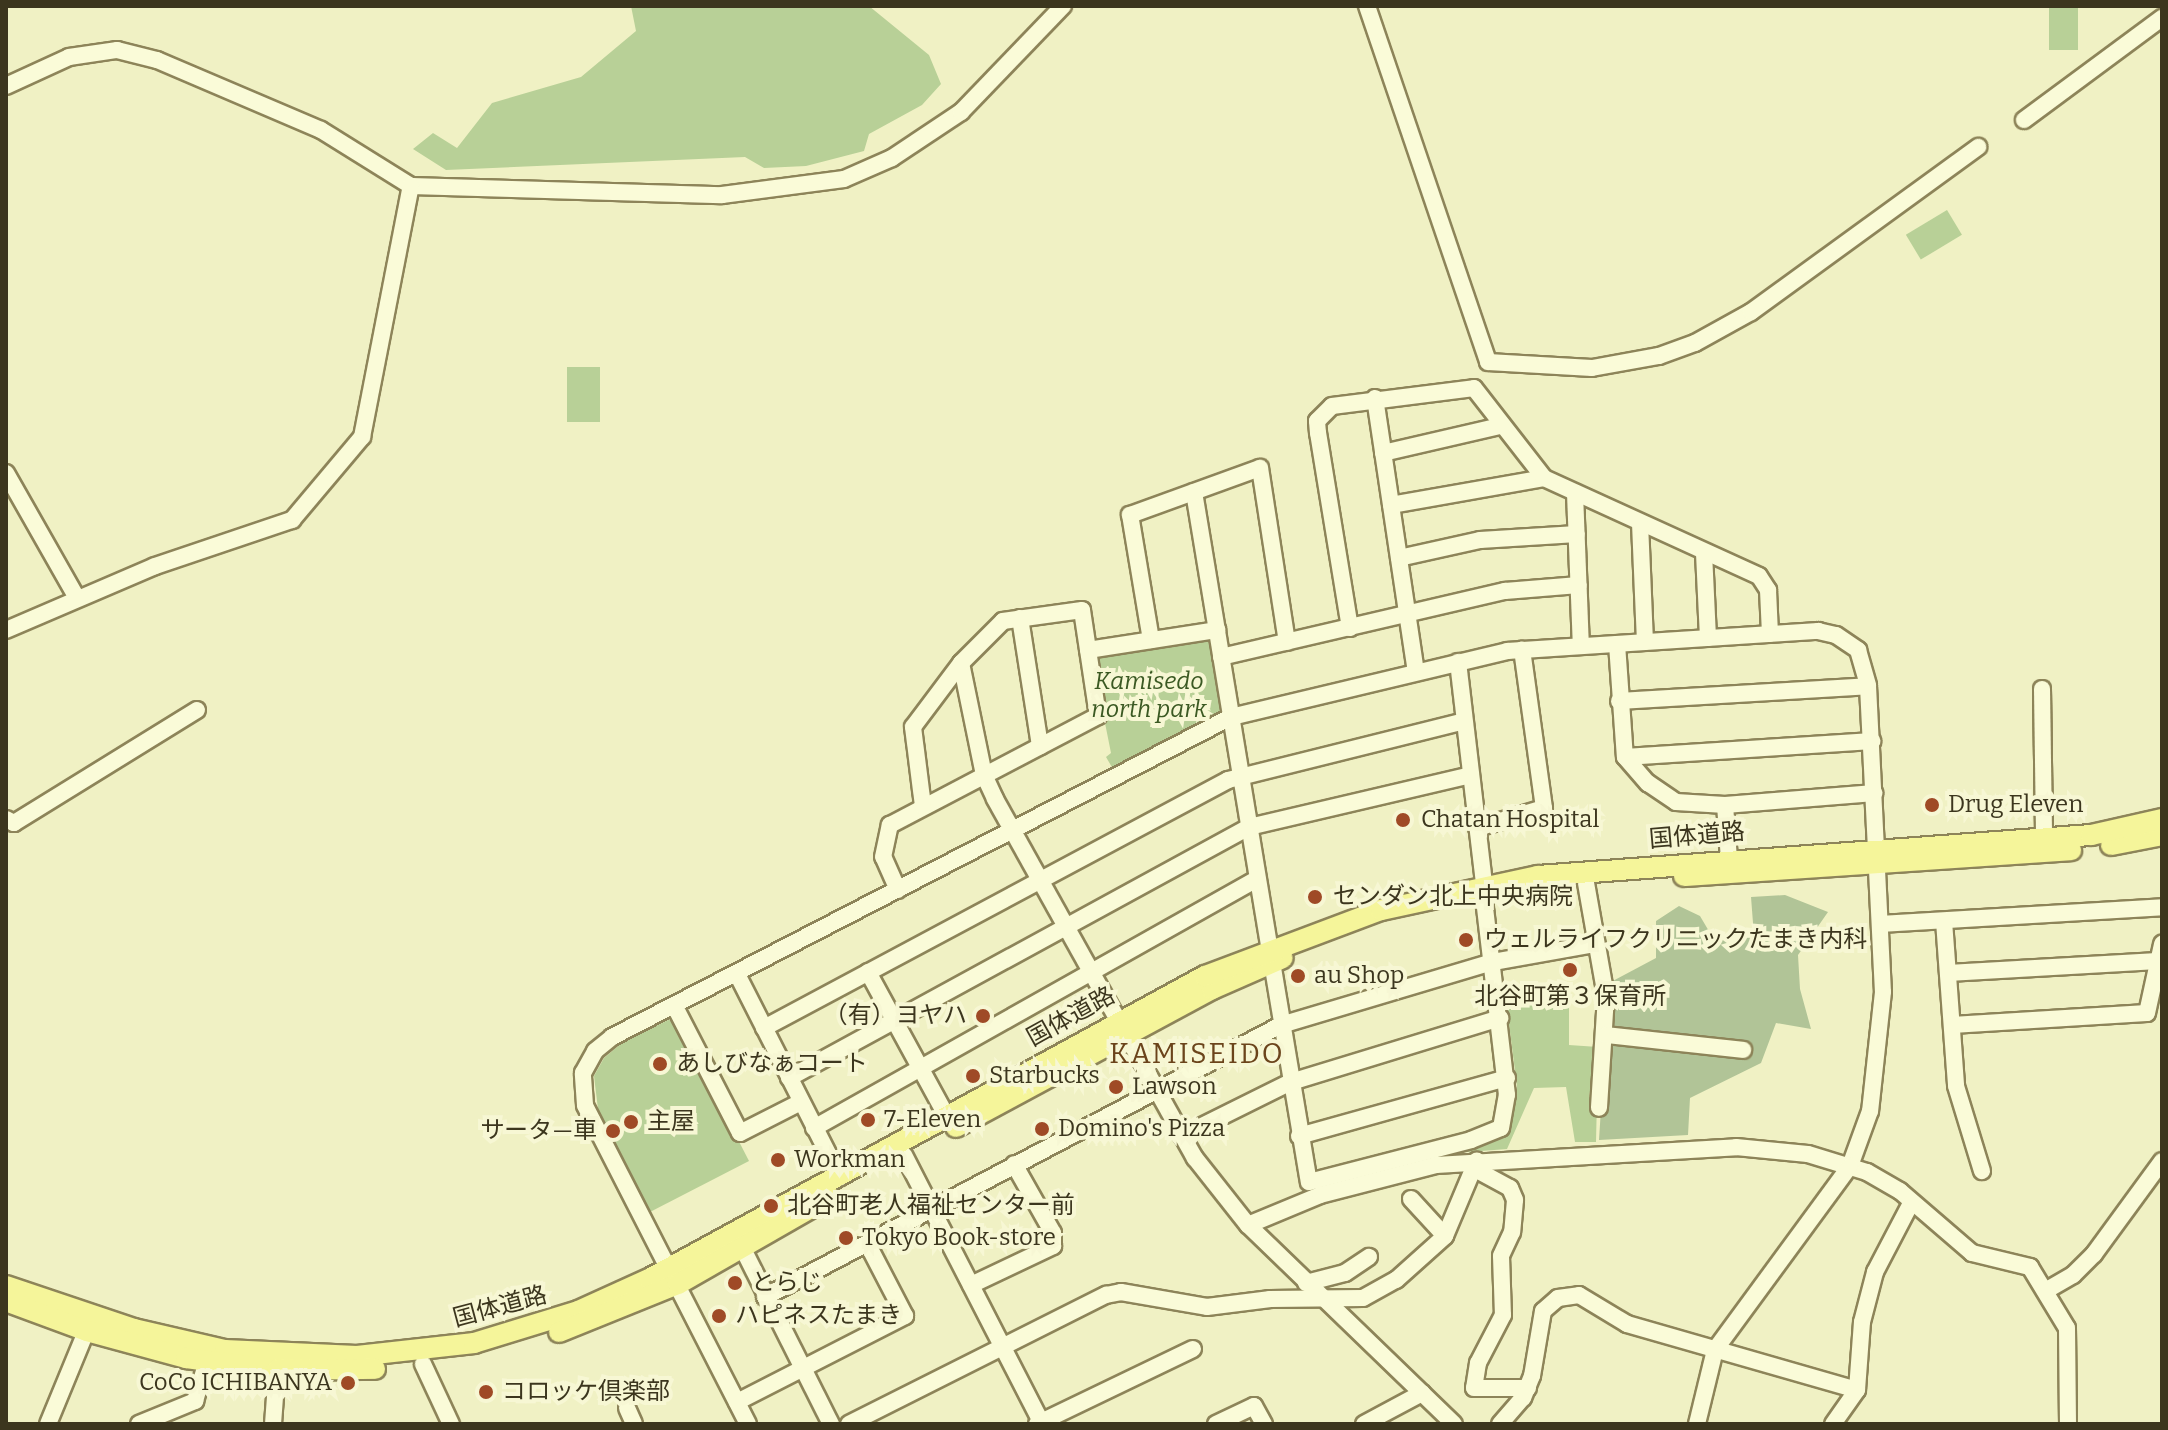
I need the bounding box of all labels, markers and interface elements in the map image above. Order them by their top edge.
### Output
park label: Kamisedo north park [1091,668,1207,724]
place label: Drug Eleven [1948,791,2083,819]
marker: Drug Eleven [1923,796,1941,814]
place label: Chatan Hospital [1421,806,1599,834]
marker: Chatan Hospital [1392,809,1414,831]
street label: 国体道路 [1648,817,1746,855]
place label: センダン北上中央病院 [1333,883,1573,911]
marker: センダン北上中央病院 [1304,886,1326,908]
place label: ウェルライフクリニックたまき内科 [1484,926,1868,954]
marker: ウェルライフクリニックたまき内科 [1455,929,1477,951]
marker: 北谷町第３保育所 [1561,961,1579,979]
place label: au Shop [1314,962,1404,990]
marker: au Shop [1289,967,1307,985]
street label: 国体道路 [1022,981,1120,1053]
place label: 北谷町第３保育所 [1474,983,1666,1011]
place label: （有）ヨヤハ [823,1002,967,1030]
marker: （有）ヨヤハ [974,1007,992,1025]
district label: KAMISEIDO [1109,1037,1285,1071]
place label: あしびなぁコート [676,1050,868,1078]
marker: あしびなぁコート [651,1055,669,1073]
place label: Starbucks [989,1062,1100,1090]
marker: Starbucks [964,1067,982,1085]
place label: Lawson [1132,1073,1217,1101]
marker: Lawson [1107,1078,1125,1096]
place label: 7-Eleven [884,1106,981,1134]
place label: 主屋 [647,1108,695,1136]
marker: 7-Eleven [859,1111,877,1129]
marker: 主屋 [622,1113,640,1131]
place label: Domino's Pizza [1058,1115,1225,1143]
place label: サータ―車 [480,1117,597,1145]
marker: Domino's Pizza [1033,1120,1051,1138]
marker: サータ―車 [604,1122,622,1140]
place label: Workman [794,1146,905,1174]
marker: Workman [769,1151,787,1169]
place label: 北谷町老人福祉センター前 [787,1192,1075,1220]
marker: 北谷町老人福祉センター前 [762,1197,780,1215]
place label: Tokyo Book-store [862,1224,1056,1252]
marker: Tokyo Book-store [837,1229,855,1247]
place label: とらじ [751,1269,823,1297]
marker: とらじ [726,1274,744,1292]
street label: 国体道路 [450,1281,550,1333]
place label: ハピネスたまき [735,1302,903,1330]
marker: ハピネスたまき [710,1307,728,1325]
place label: CoCo ICHIBANYA [139,1369,332,1397]
marker: CoCo ICHIBANYA [339,1374,357,1392]
place label: コロッケ倶楽部 [502,1378,670,1406]
marker: コロッケ倶楽部 [477,1383,495,1401]

